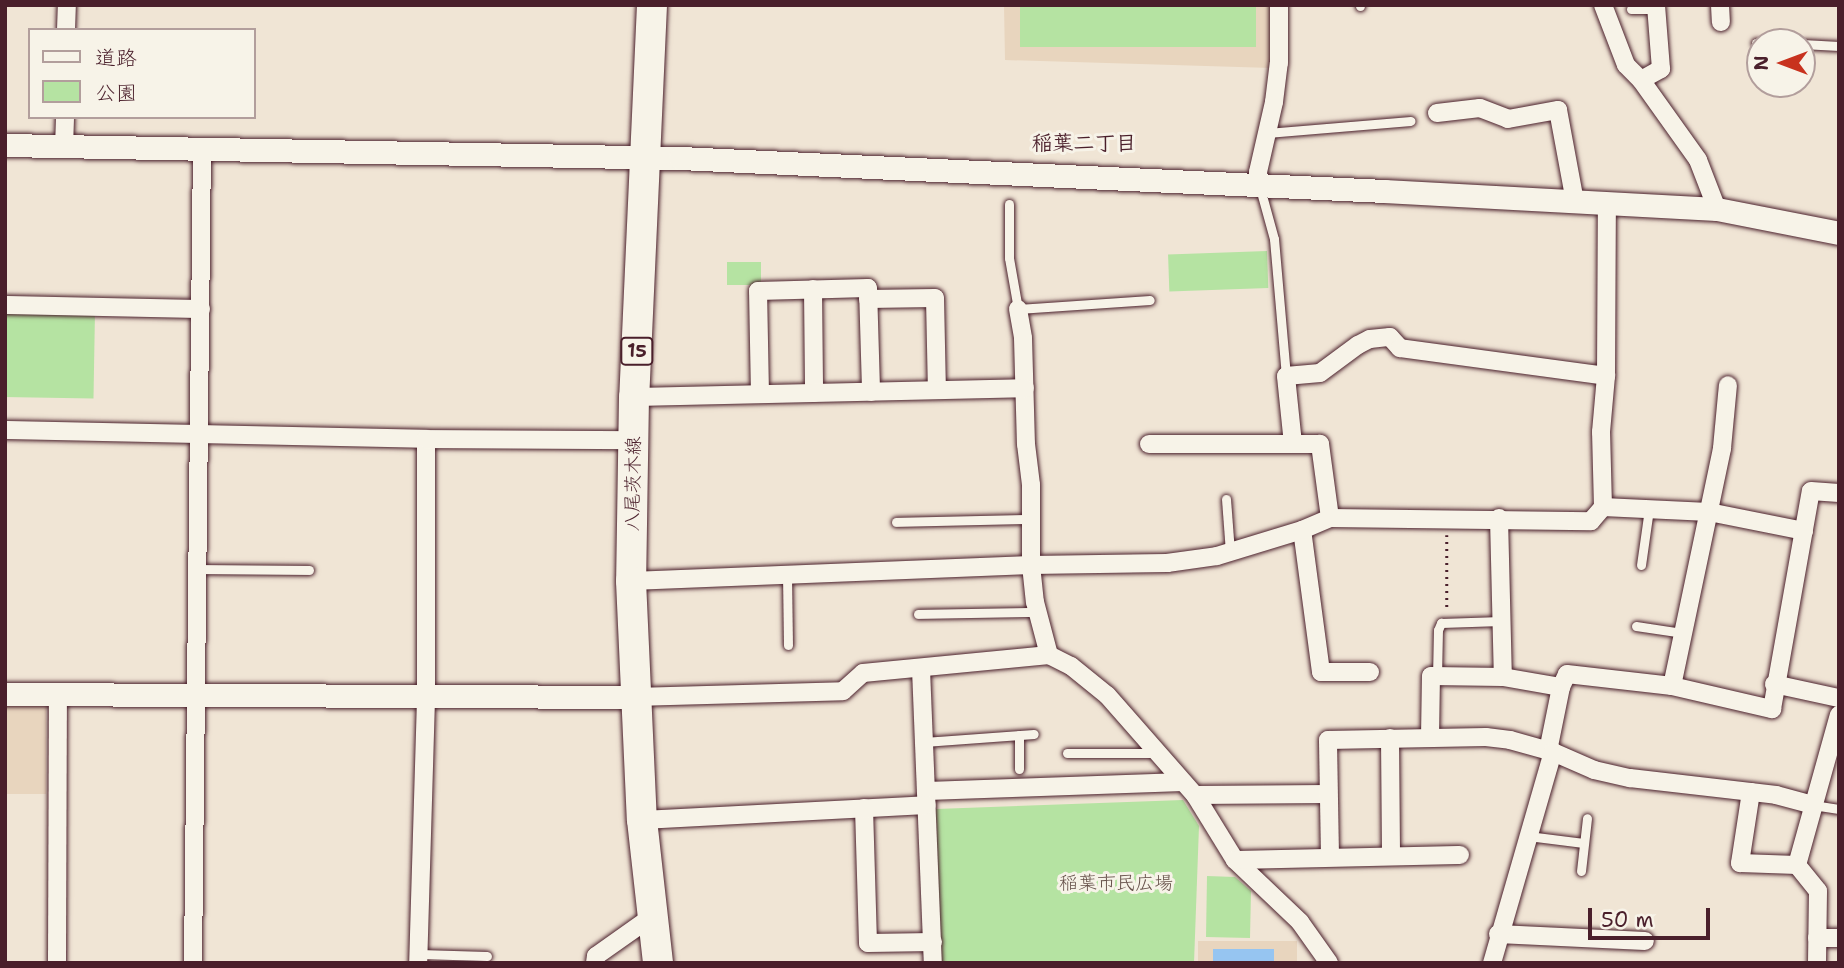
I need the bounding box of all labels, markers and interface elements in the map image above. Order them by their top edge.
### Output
legend [28,28,256,119]
north arrow [1746,28,1816,98]
text: 道路 [95,44,137,72]
text: N [1749,55,1774,71]
text: 公園 [95,79,137,107]
district label: 稲葉二丁目 [1032,130,1136,156]
road number: 15 [620,337,654,366]
street label: 八尾茨木線 [621,436,645,532]
park label: 稲葉市民広場 [1059,872,1173,894]
scale bar [1592,894,1714,938]
text: 50 m [1601,906,1654,934]

